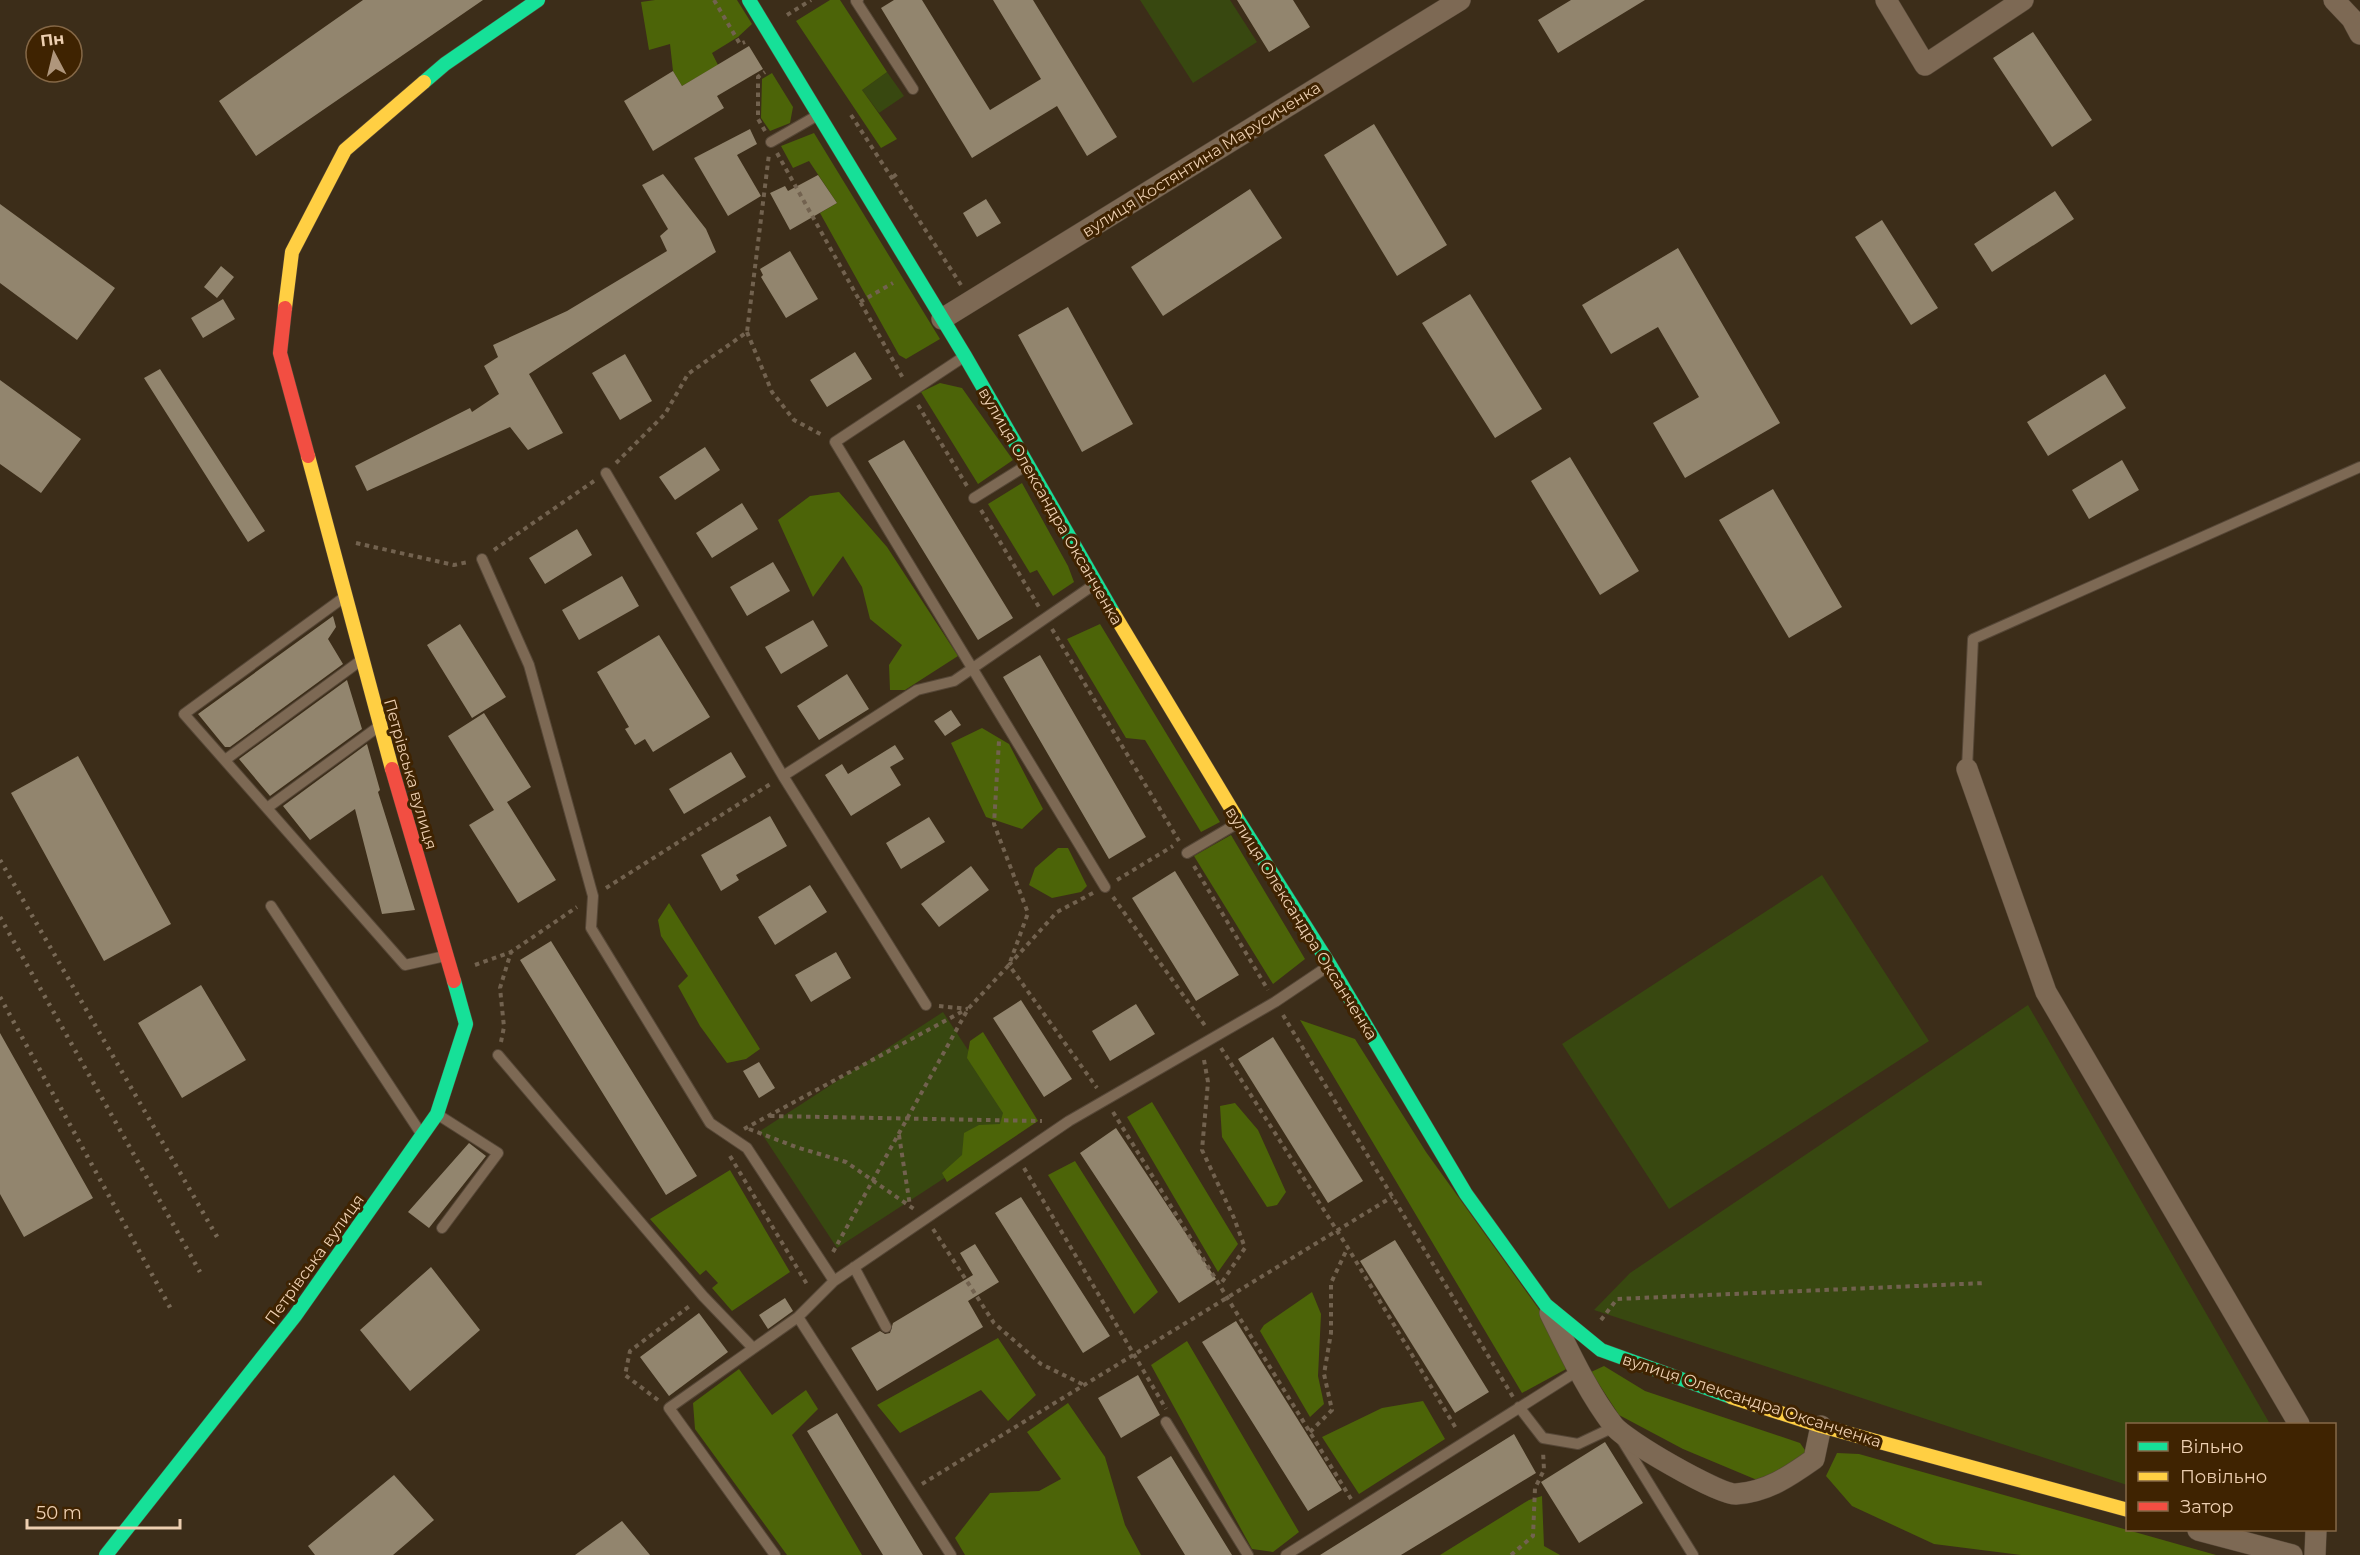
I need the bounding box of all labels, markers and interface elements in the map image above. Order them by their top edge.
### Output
north arrow [24,24,84,84]
text: Пн [39,29,65,51]
street label: вулиця Костянтина Марусиченка [1078,78,1324,241]
street label: вулиця Олександра Оксанченка [975,384,1127,628]
street label: Петрівська вулиця [380,696,441,852]
street label: вулиця Олександра Оксанченка [1222,803,1381,1043]
street label: Петрівська вулиця [261,1191,368,1328]
street label: вулиця Олександра Оксанченка [1620,1350,1884,1451]
legend [2126,1423,2336,1531]
text: Вільно [2180,1436,2244,1458]
text: Повільно [2180,1466,2267,1488]
scale bar [27,1492,180,1530]
text: Затор [2180,1496,2234,1518]
text: 50 m [36,1502,82,1524]

